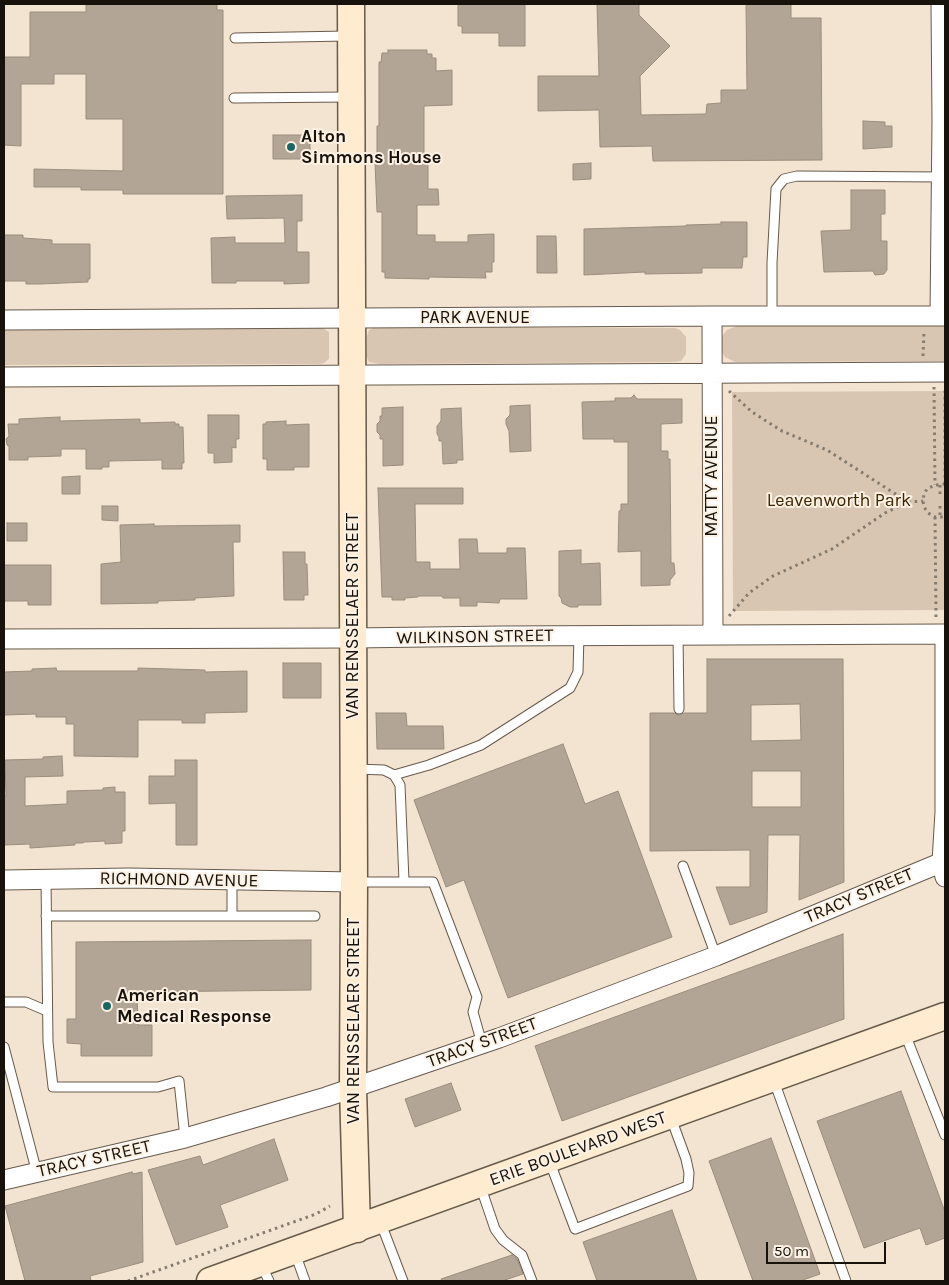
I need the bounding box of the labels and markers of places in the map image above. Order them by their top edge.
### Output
place label: Alton Simmons House [301,126,441,168]
marker: Alton Simmons House [285,141,297,153]
place label: American Medical Response [117,985,271,1028]
marker: American Medical Response [101,1000,113,1012]

